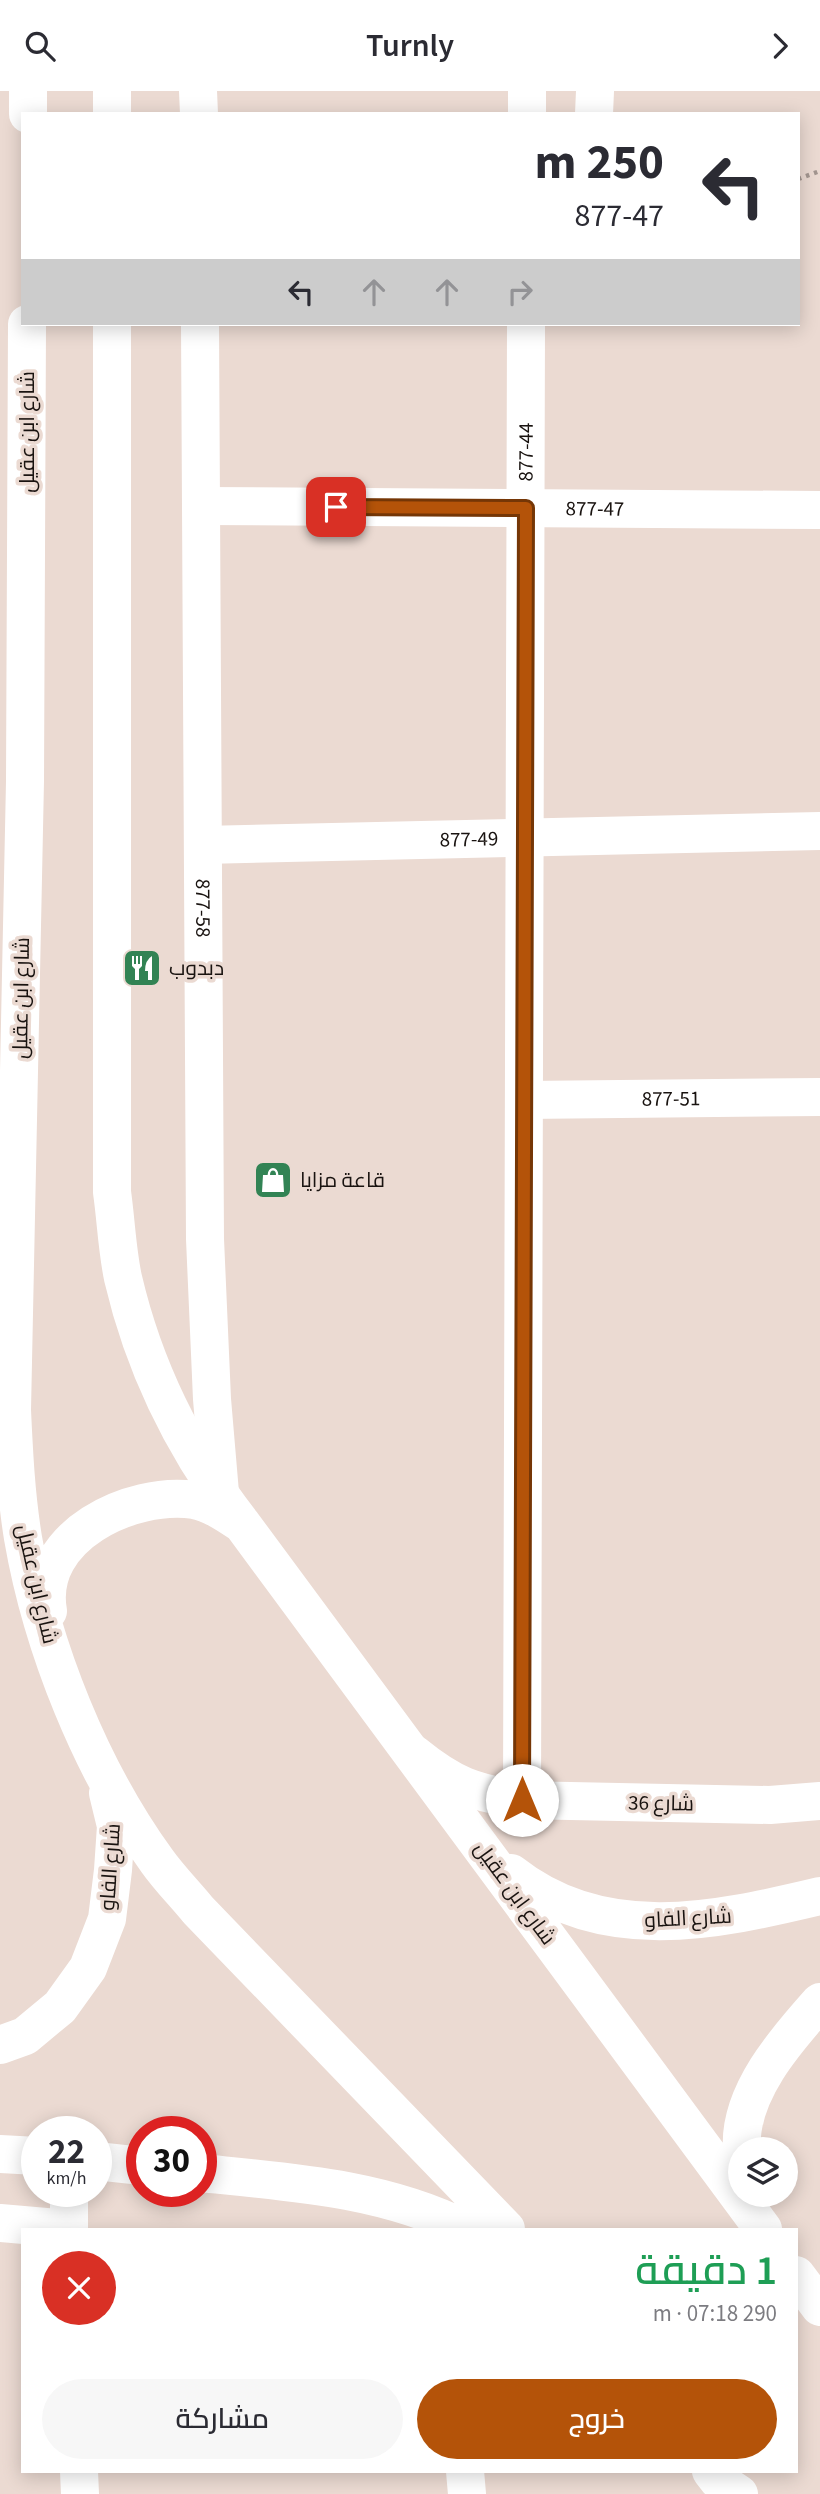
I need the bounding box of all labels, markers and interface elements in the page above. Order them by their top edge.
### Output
text: Turnly [366,23,454,69]
icon: search [21,27,59,65]
icon: forward [761,27,799,65]
text: 250 m [535,128,664,198]
icon: left [688,140,779,231]
text: 877-47 [575,193,664,239]
icon: left [282,273,320,311]
icon: ahead [355,273,393,311]
icon: ahead [428,273,466,311]
icon: right [501,273,539,311]
street label: شارع ابن عقيل [12,371,42,493]
street label: 877-44 [511,423,541,481]
pin [306,477,366,537]
icon: arrive [317,488,355,526]
street label: 877-47 [566,493,624,524]
street label: 877-49 [439,823,499,855]
street label: 877-58 [188,879,218,937]
street label: شارع ابن عقيل [5,937,37,1059]
restaurant icon: دبدوب [121,947,163,989]
place label: دبدوب [169,953,224,983]
street label: 877-51 [641,1083,701,1114]
shop icon: قاعة مزايا [252,1159,294,1201]
place label: قاعة مزايا [300,1165,385,1195]
street label: شارع ابن عقيل [9,1521,65,1647]
position arrow [485,1763,559,1837]
street label: شارع 36 [628,1787,694,1819]
street label: شارع الفاو [92,1822,128,1912]
street label: شارع ابن عقيل [467,1835,563,1951]
street label: شارع الفاو [644,1901,732,1935]
speed limit sign: 30 [126,2116,217,2207]
text: 22 [48,2127,85,2177]
map controls [728,2137,798,2207]
button: layers [728,2137,798,2207]
text: km/h [47,2166,86,2191]
text: 1 دقيقة [635,2241,777,2301]
button: close [42,2251,116,2325]
text: 290 m · 07:18 [653,2297,777,2330]
button: مشاركة [42,2379,403,2459]
button: خروج [417,2379,777,2459]

